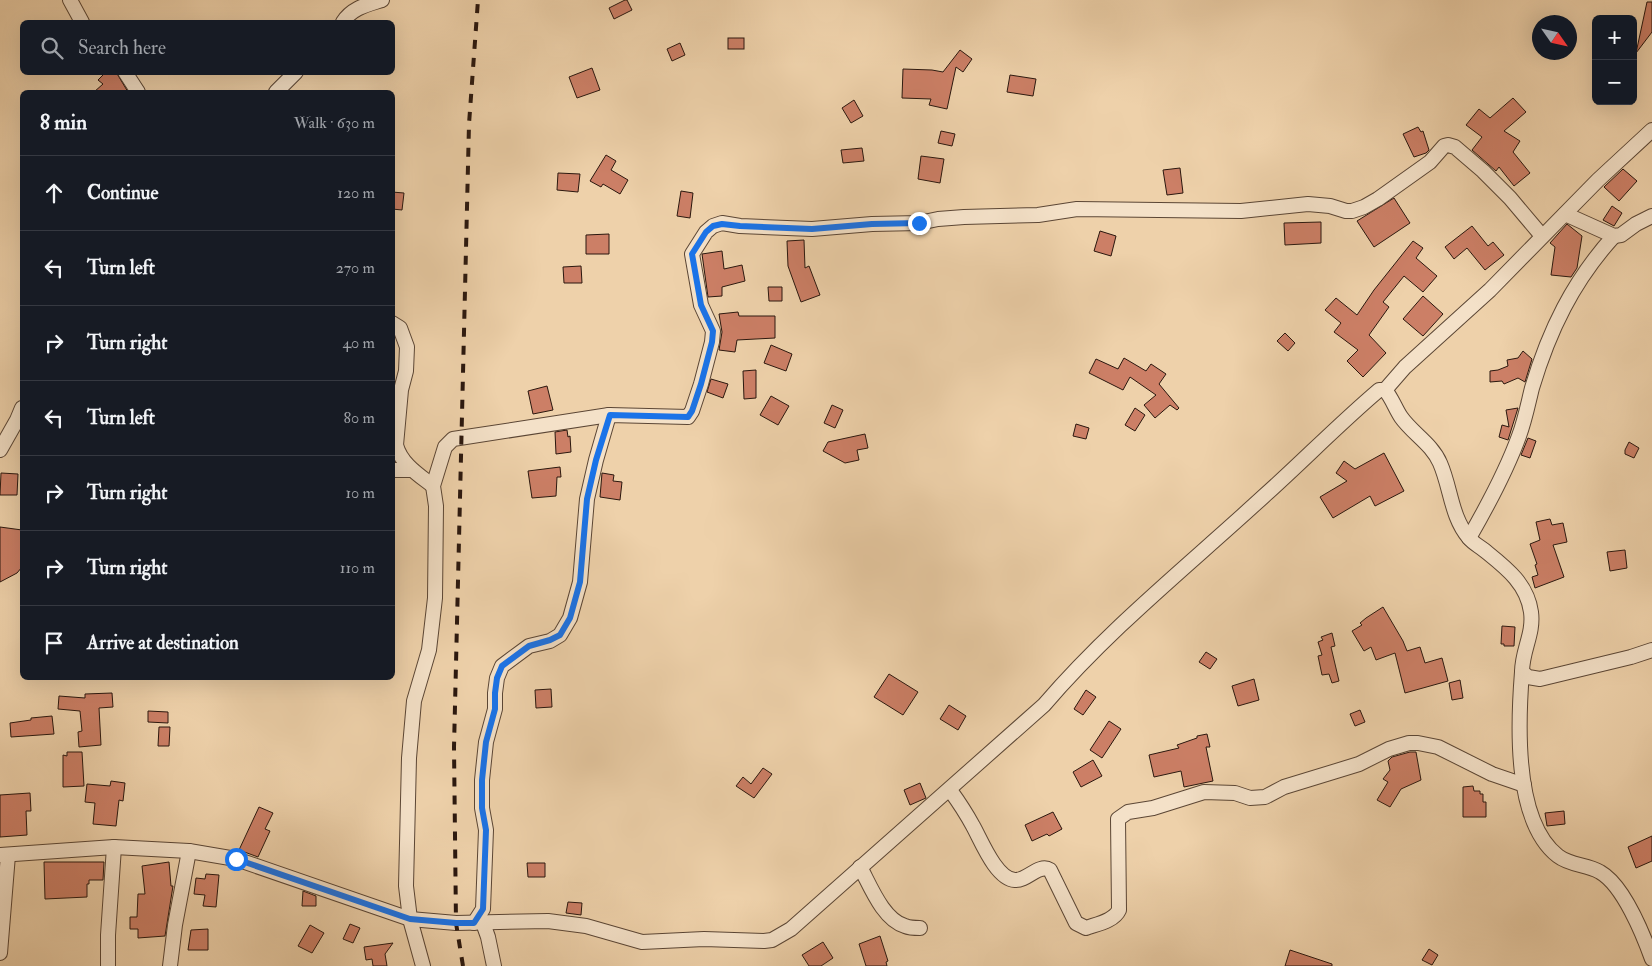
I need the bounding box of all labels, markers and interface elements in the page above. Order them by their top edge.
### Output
north arrow [1532,15,1577,60]
map controls [1592,15,1637,105]
button: + [1592,15,1637,60]
search box [20,20,395,75]
icon: search [38,34,66,62]
text: Search here [78,36,166,60]
button: − [1592,60,1637,105]
text: 8 min [40,109,87,136]
text: Walk · 630 m [294,113,375,133]
icon: ahead [40,179,68,207]
text: Continue [87,181,158,205]
text: 120 m [337,183,375,203]
route end [908,212,931,235]
icon: left [40,254,68,282]
text: Turn left [87,256,155,280]
text: 270 m [336,258,375,278]
icon: right [40,329,68,357]
text: Turn right [87,331,167,355]
text: 40 m [342,333,375,353]
icon: left [40,404,68,432]
text: Turn left [87,406,155,430]
text: 80 m [344,408,375,428]
icon: right [40,479,68,507]
text: Turn right [87,481,167,505]
text: 10 m [345,483,375,503]
icon: right [40,554,68,582]
text: Turn right [87,556,167,580]
text: 110 m [340,558,375,578]
icon: arrive [40,629,68,657]
text: Arrive at destination [87,631,239,655]
route start [225,848,248,871]

